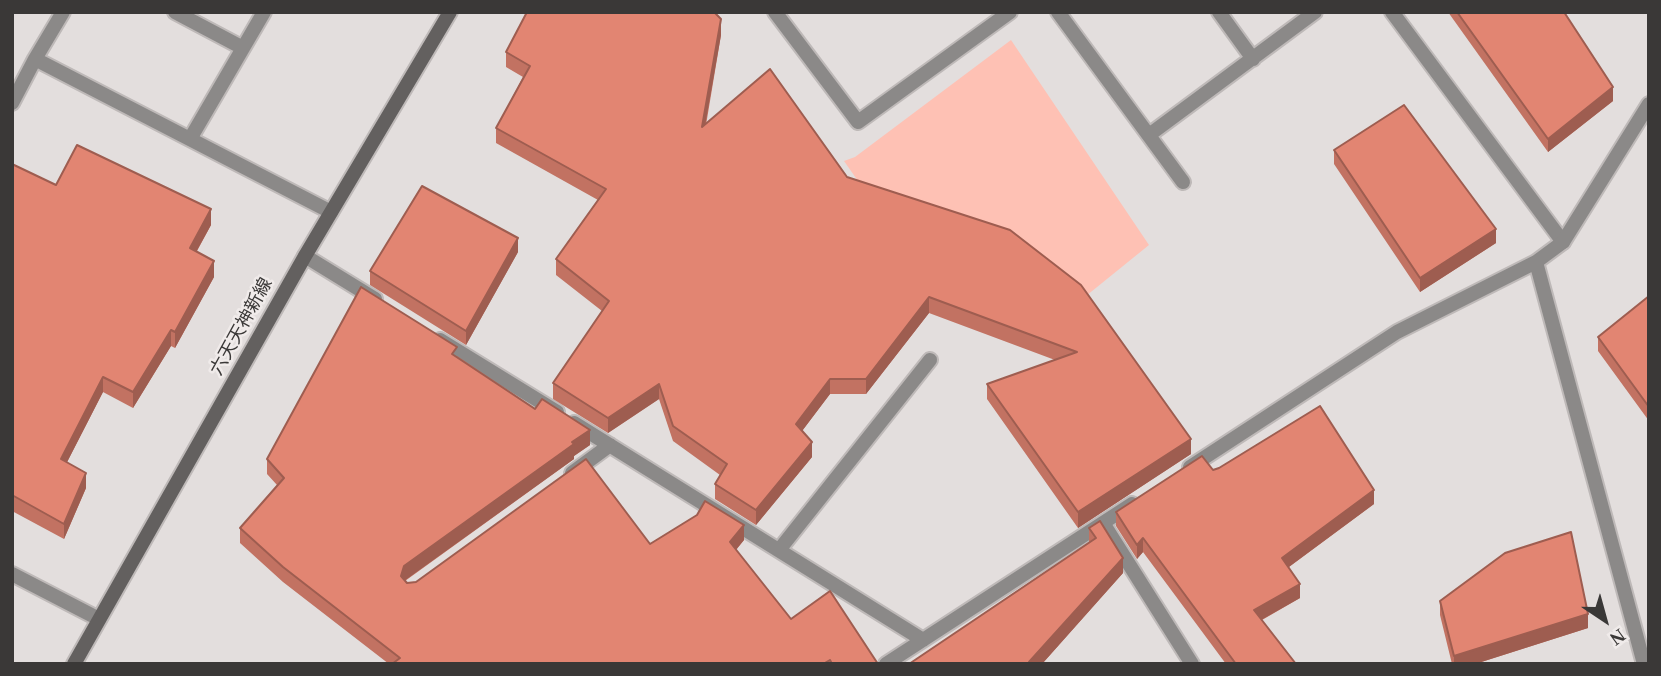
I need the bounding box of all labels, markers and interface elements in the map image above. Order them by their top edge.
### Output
street label: 六天天神新線 [206,275,278,379]
north arrow [1570,585,1640,655]
text: N [1606,625,1629,650]

